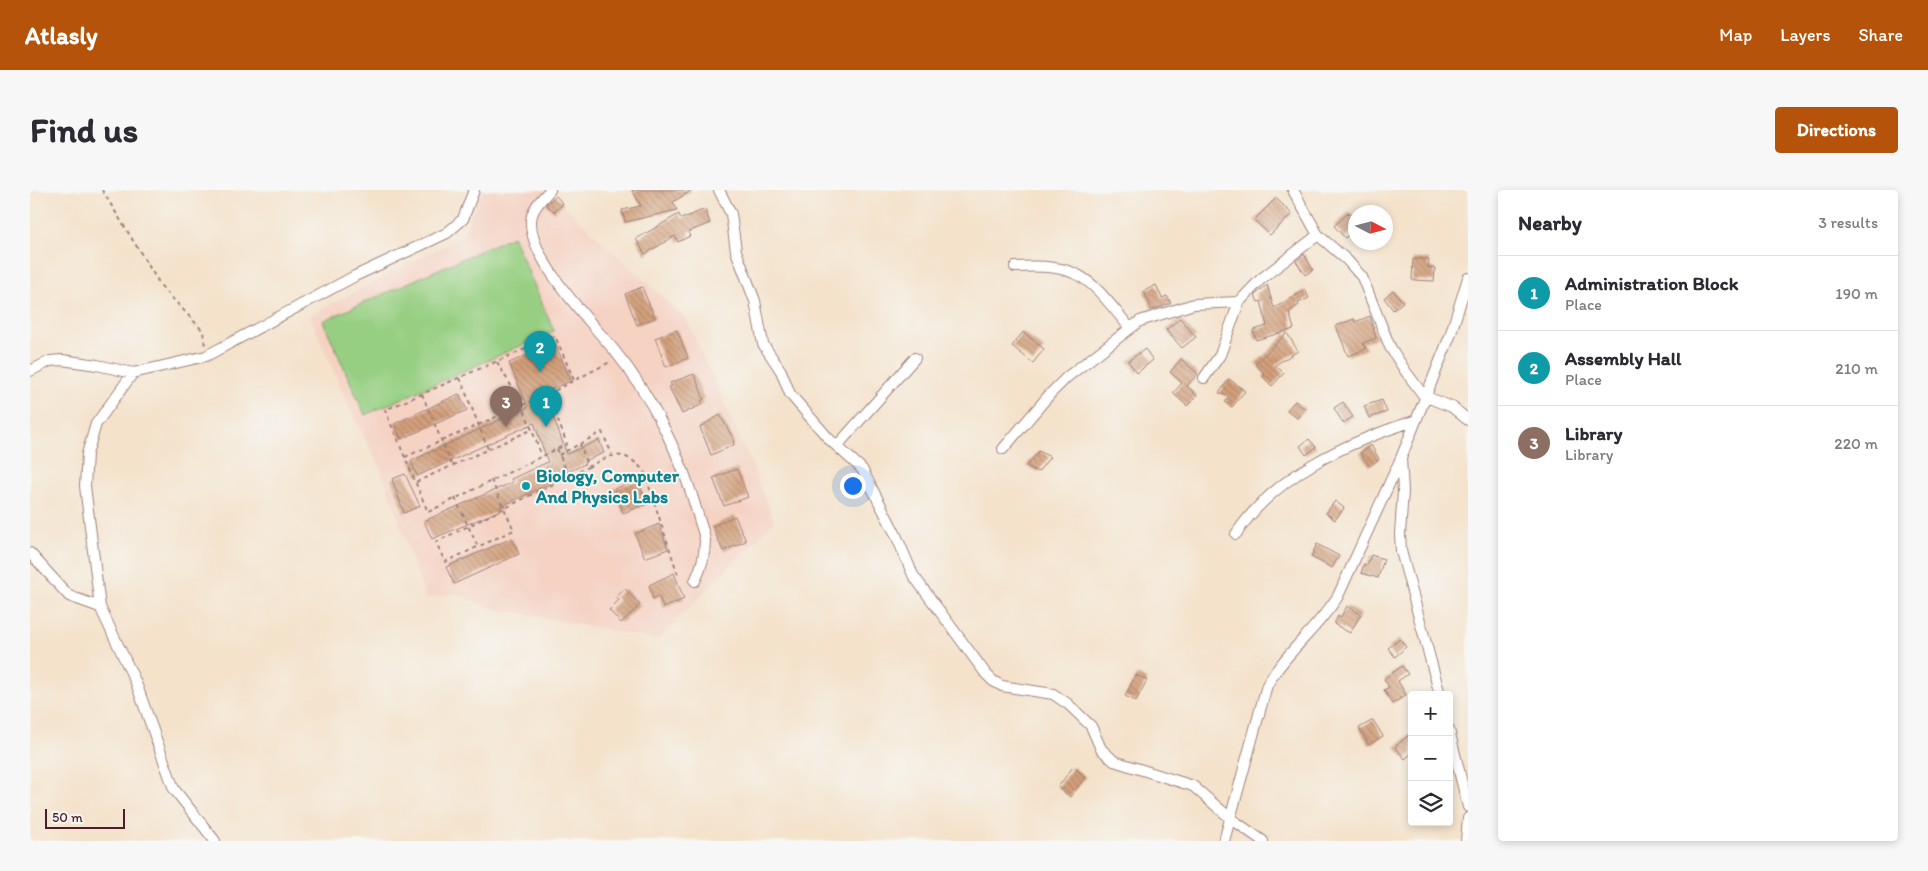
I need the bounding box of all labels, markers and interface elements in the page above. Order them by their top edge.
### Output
text: Atlasly [25,21,98,50]
text: Map [1719,24,1752,46]
text: Layers [1780,24,1830,46]
text: Share [1858,24,1903,46]
button: Directions [1775,107,1898,153]
text: Find us [30,109,138,151]
north arrow [1348,205,1393,250]
text: Nearby [1518,210,1582,235]
text: 3 results [1818,213,1878,232]
text: Administration Block [1565,272,1738,295]
text: 1 [1530,284,1538,303]
text: 190 m [1835,284,1878,303]
text: Place [1565,295,1602,314]
pin: 2 [524,331,556,372]
text: Assembly Hall [1565,347,1681,370]
text: 2 [1530,359,1538,378]
text: 210 m [1835,359,1878,378]
text: Place [1565,370,1602,389]
pin: 3 [490,386,522,427]
pin: 1 [530,386,562,427]
text: Library [1565,422,1622,445]
text: 3 [1530,434,1538,453]
text: 220 m [1834,434,1878,453]
text: Library [1565,445,1613,464]
place label: Biology, Computer And Physics Labs [535,465,680,508]
your location [840,473,866,499]
marker: Biology, Computer And Physics Labs [520,480,532,492]
map controls [1408,691,1453,826]
button: + [1408,691,1453,736]
button: − [1408,736,1453,781]
button: layers [1408,781,1453,826]
scale bar [45,806,125,829]
text: 50 m [52,809,83,826]

